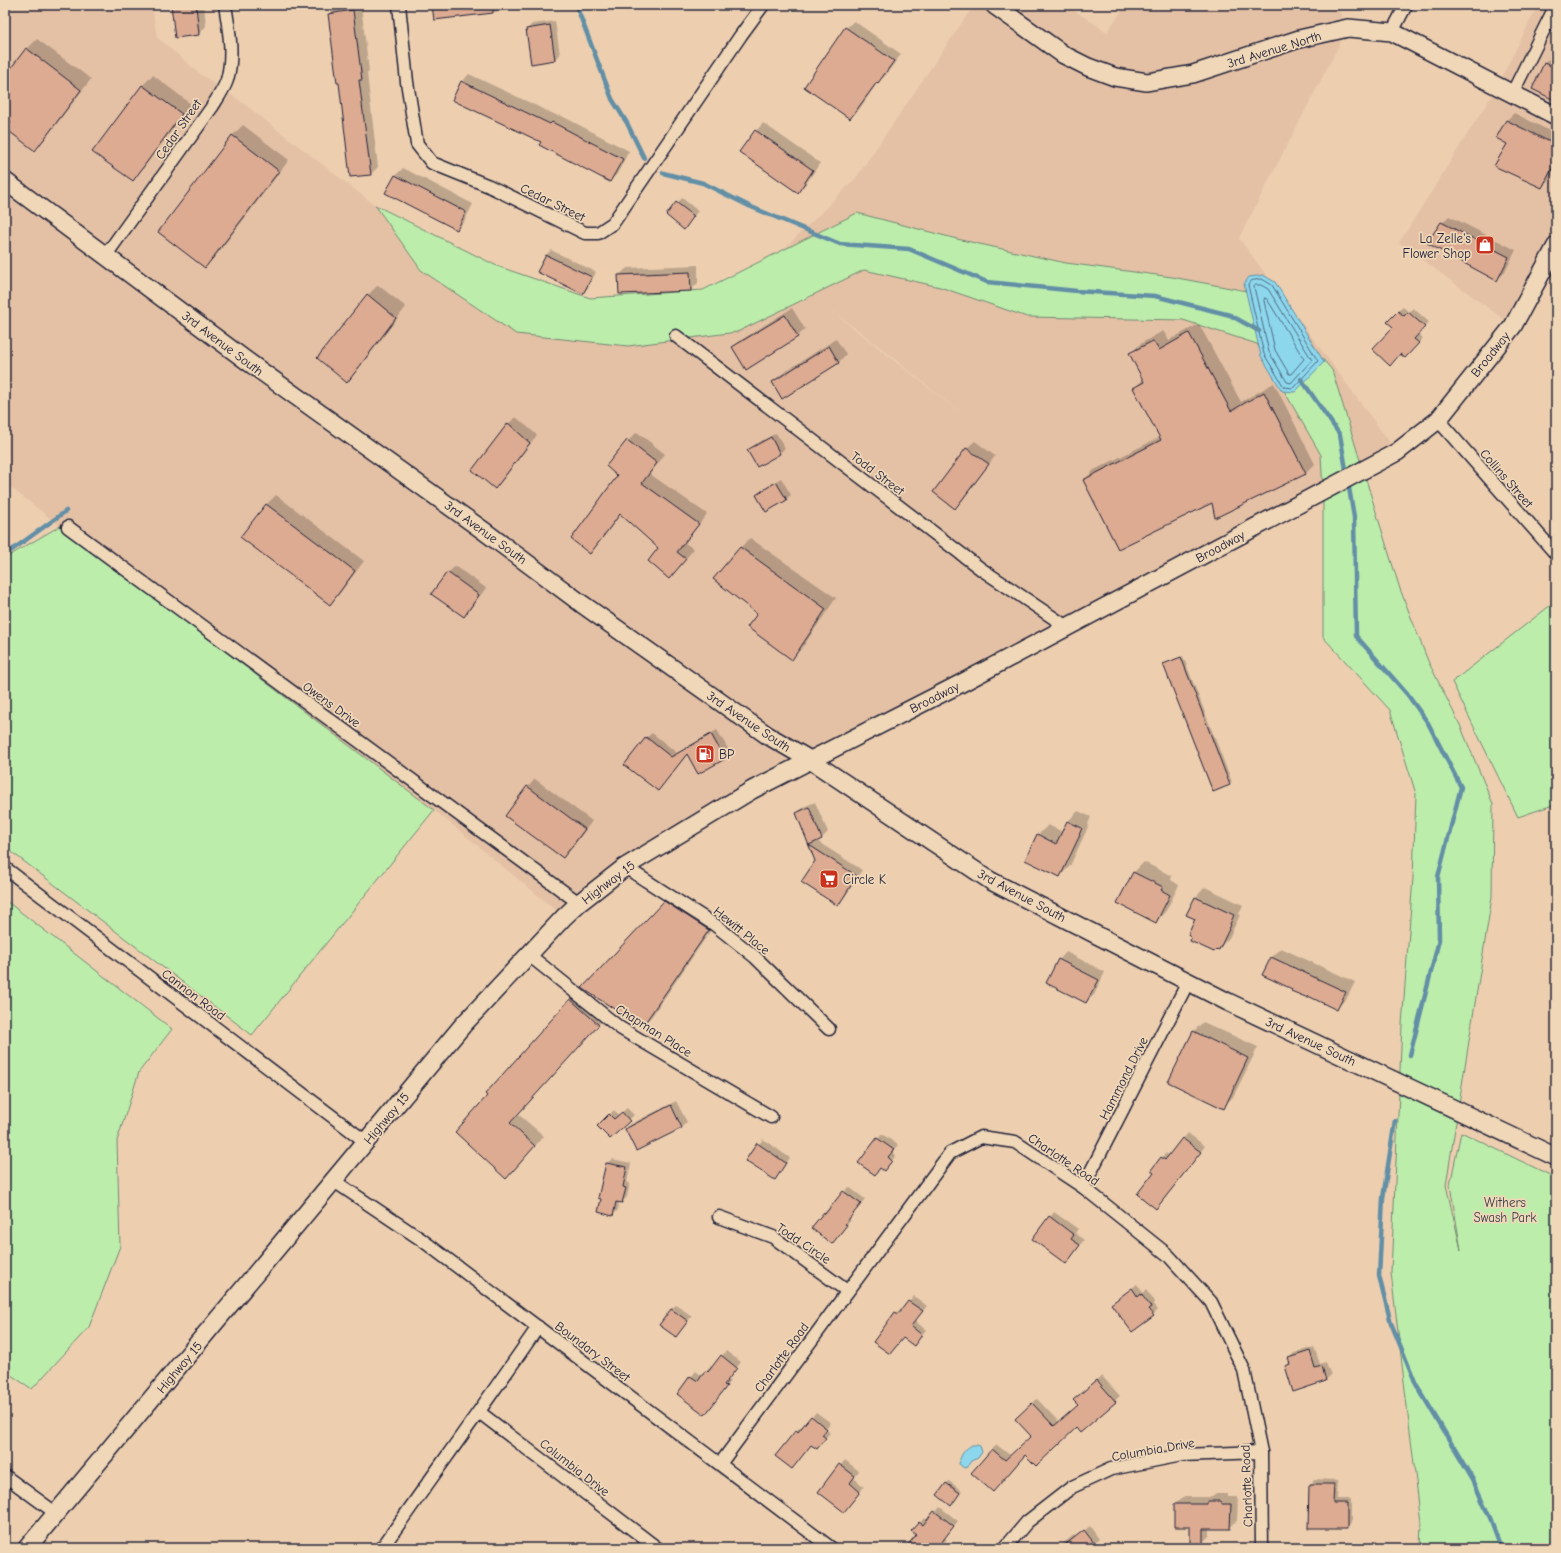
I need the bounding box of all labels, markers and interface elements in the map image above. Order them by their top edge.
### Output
street label: 3rd Avenue North [1225,28,1323,71]
street label: Cedar Street [152,95,205,162]
street label: Cedar Street [518,180,589,225]
place label: La Zelle's Flower Shop [1402,231,1471,261]
shop icon: La Zelle's Flower Shop [1474,234,1496,256]
street label: 3rd Avenue South [179,308,266,379]
street label: Broadway [1468,329,1513,380]
street label: Collins Street [1477,446,1537,512]
street label: Todd Street [848,448,908,499]
street label: 3rd Avenue South [442,498,530,567]
street label: Broadway [1193,527,1248,566]
street label: Owens Drive [300,679,364,731]
street label: Broadway [907,679,962,716]
street label: 3rd Avenue South [704,688,794,755]
fuel station icon: BP [694,743,716,765]
place label: BP [719,747,734,762]
street label: Highway 15 [579,858,638,907]
street label: 3rd Avenue South [975,866,1069,925]
supermarket icon: Circle K [818,868,840,890]
place label: Circle K [843,872,887,887]
street label: Hewitt Place [711,903,773,958]
street label: Cannon Road [159,966,228,1023]
street label: Chapman Place [613,1001,695,1060]
street label: 3rd Avenue South [1263,1014,1358,1069]
street label: Hammond Drive [1096,1034,1151,1122]
street label: Highway 15 [360,1089,412,1147]
street label: Charlotte Road [1025,1130,1102,1189]
park label: Withers Swash Park [1473,1195,1537,1225]
street label: Todd Circle [774,1220,834,1267]
street label: Boundary Street [552,1318,634,1385]
street label: Charlotte Road [751,1320,812,1395]
street label: Highway 15 [153,1338,205,1396]
street label: Columbia Drive [1110,1435,1196,1464]
street label: Columbia Drive [537,1436,613,1499]
street label: Charlotte Road [1238,1445,1255,1527]

